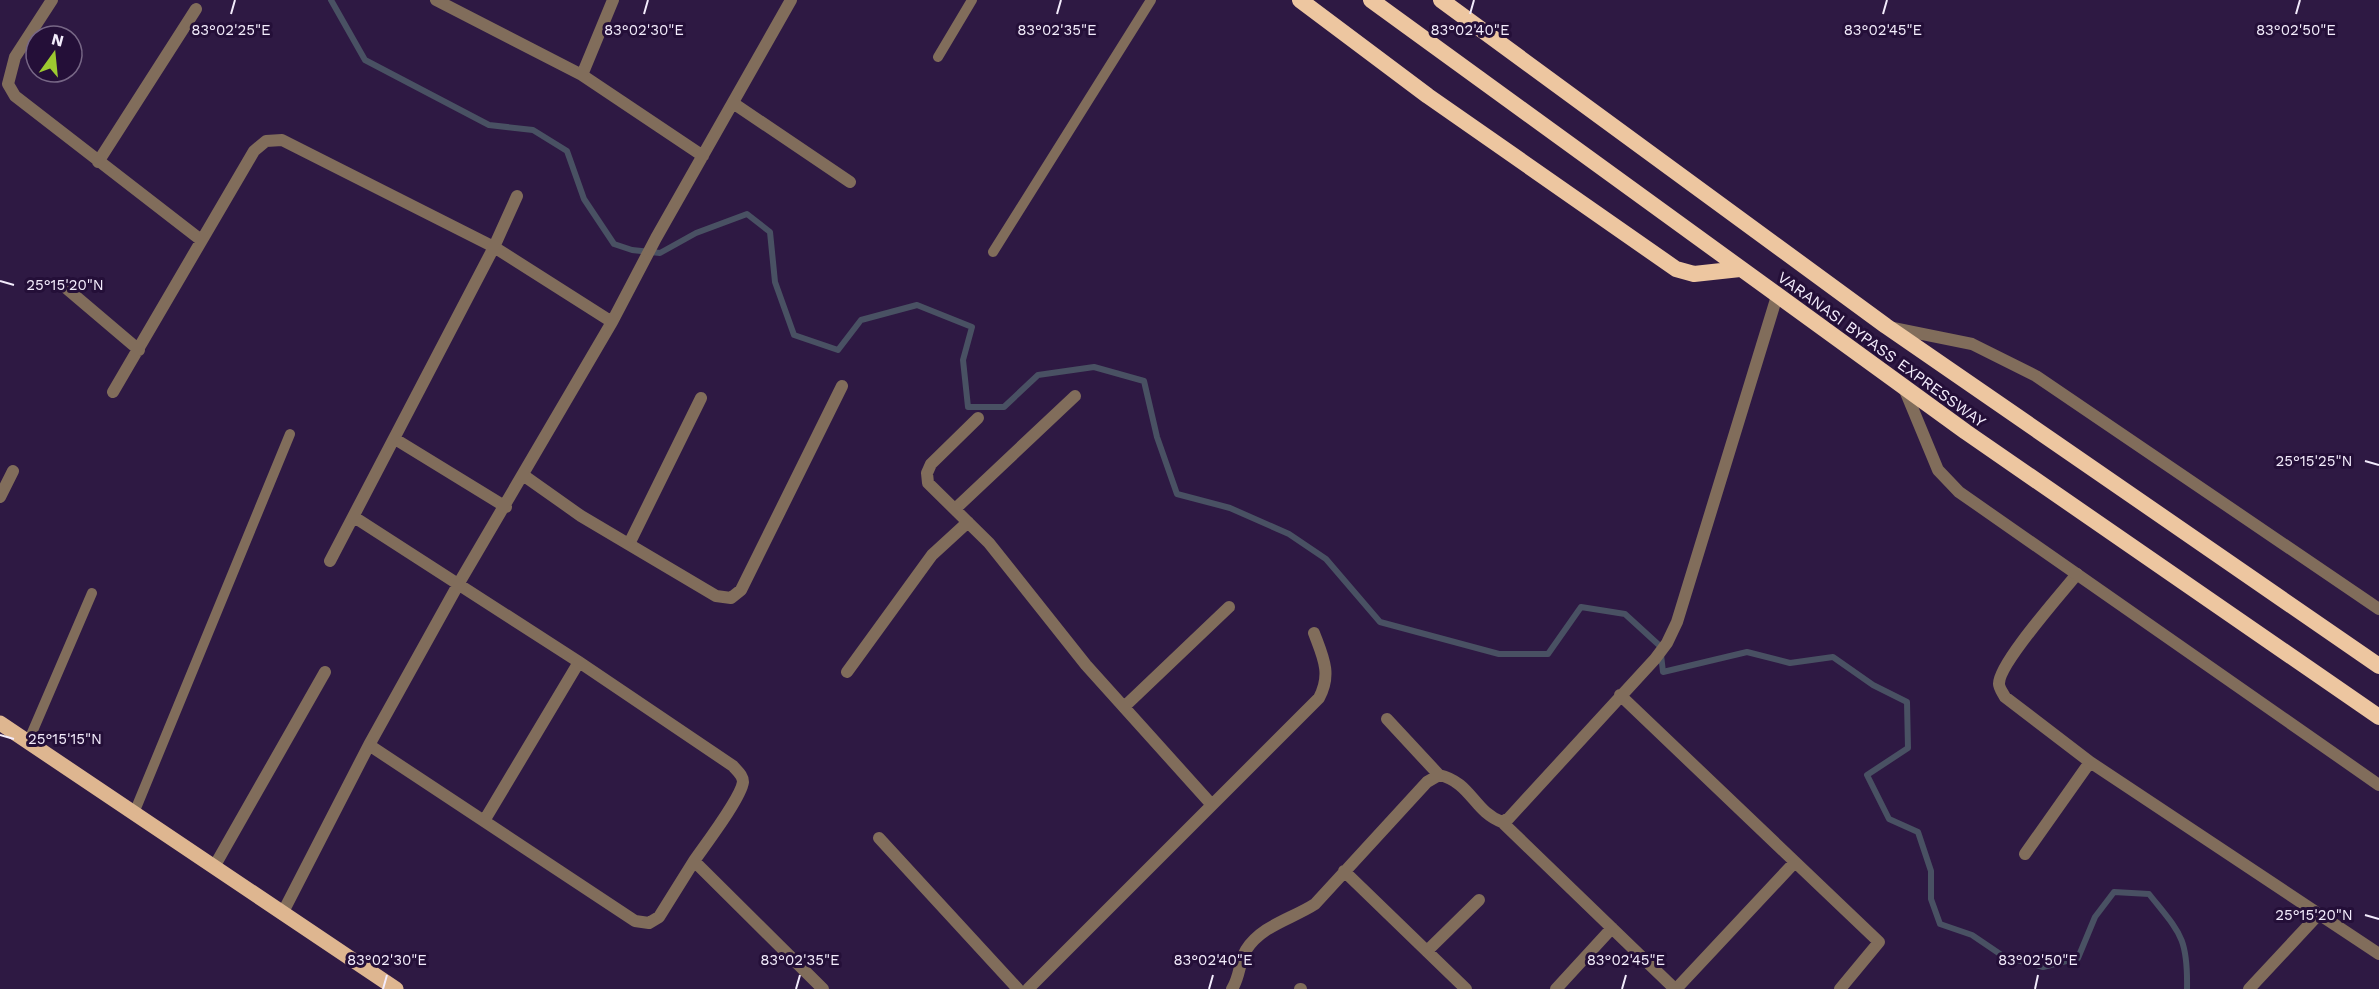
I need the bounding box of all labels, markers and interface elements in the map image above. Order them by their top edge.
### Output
text: 83°02'25"E [191,21,271,39]
text: 83°02'30"E [604,21,684,39]
text: 83°02'35"E [1017,21,1097,39]
text: 83°02'40"E [1431,21,1509,39]
text: 83°02'45"E [1844,21,1922,39]
text: 83°02'50"E [2256,21,2336,39]
north arrow [24,24,84,84]
text: N [50,29,66,51]
street label: VARANASI BYPASS EXPRESSWAY [1774,268,1989,431]
text: 25°15'20"N [26,276,104,294]
text: 25°15'25"N [2276,452,2353,470]
text: 25°15'15"N [28,730,102,748]
text: 25°15'20"N [2275,906,2353,924]
text: 83°02'30"E [347,951,427,969]
text: 83°02'35"E [760,951,840,969]
text: 83°02'40"E [1174,951,1252,969]
text: 83°02'45"E [1587,951,1665,969]
text: 83°02'50"E [1998,951,2078,969]

